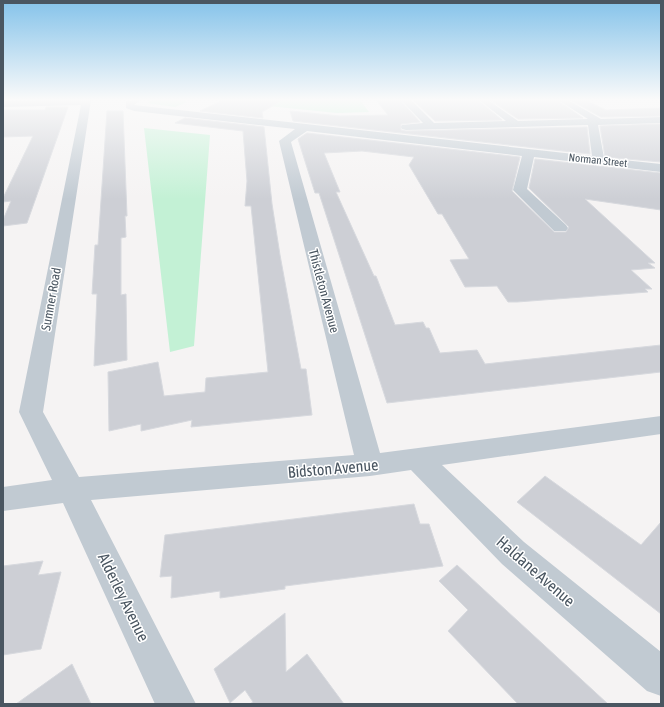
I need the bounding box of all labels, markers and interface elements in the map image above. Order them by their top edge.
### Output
street label: Norman Street [568,151,628,169]
street label: Thistleton Avenue [306,247,342,335]
street label: Sumner Road [38,266,64,332]
street label: Bidston Avenue [287,455,379,481]
street label: Haldane Avenue [493,532,579,610]
street label: Alderley Avenue [94,550,153,644]

